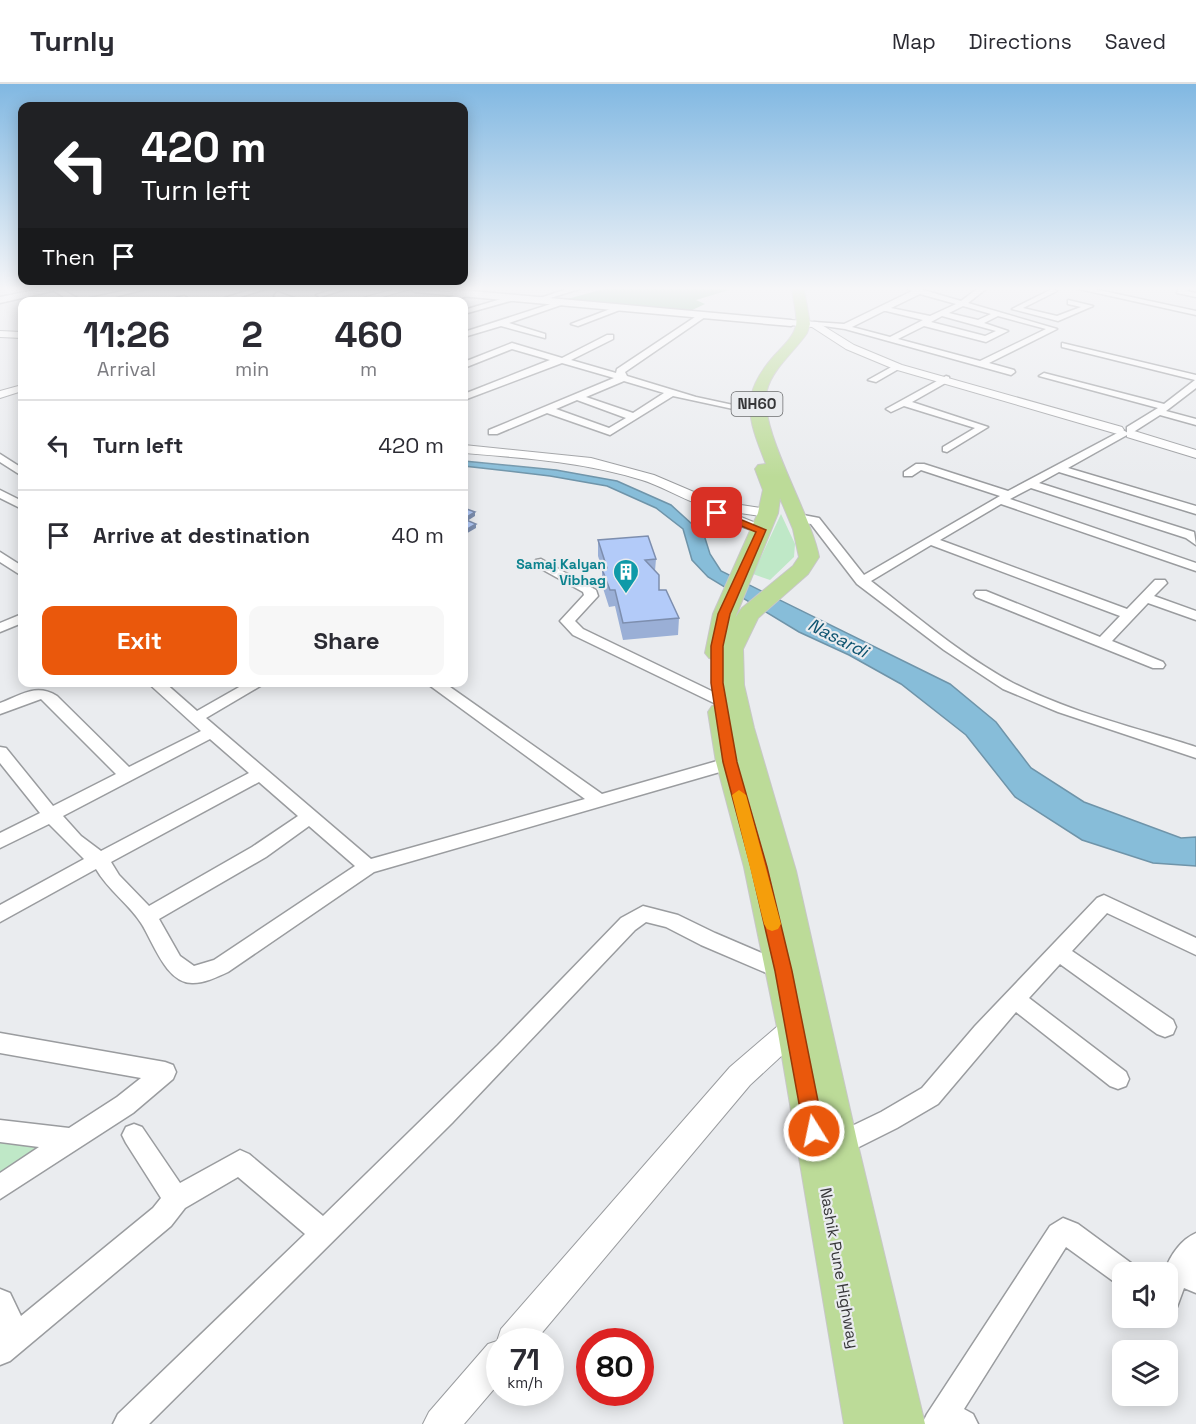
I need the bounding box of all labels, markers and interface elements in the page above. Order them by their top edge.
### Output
text: Turnly [30,23,115,59]
text: Map [892,28,936,55]
text: Directions [969,28,1072,55]
text: Saved [1105,28,1166,55]
text: 420 m [141,121,266,174]
icon: left [42,126,120,204]
text: Turn left [141,173,251,208]
icon: arrive [107,240,140,273]
text: Then [42,243,95,271]
text: 11:26 [83,312,170,358]
text: 2 [241,312,263,358]
text: 460 [334,312,403,358]
text: Arrival [97,356,156,382]
text: min [235,356,269,382]
text: m [360,356,377,382]
road number: NH60 [732,392,783,416]
icon: left [42,429,75,462]
text: Turn left [93,431,183,459]
text: 420 m [378,431,444,459]
pin [691,487,742,538]
icon: arrive [700,496,733,529]
icon: arrive [42,519,75,552]
text: Arrive at destination [93,521,310,549]
text: 40 m [392,521,444,549]
place label: Samaj Kalyan Vibhag [516,555,606,589]
building icon: Samaj Kalyan Vibhag [611,557,641,595]
button: Exit [42,606,237,675]
button: Share [249,606,444,675]
water label: Nasardi [804,613,874,664]
position arrow [782,1099,846,1163]
street label: Nashik Pune Highway [815,1186,864,1350]
map controls [1112,1262,1178,1406]
button: sound [1112,1262,1178,1328]
speed limit sign: 80 [576,1328,654,1406]
text: 71 [510,1340,540,1379]
button: layers [1112,1340,1178,1406]
text: km/h [507,1373,543,1392]

